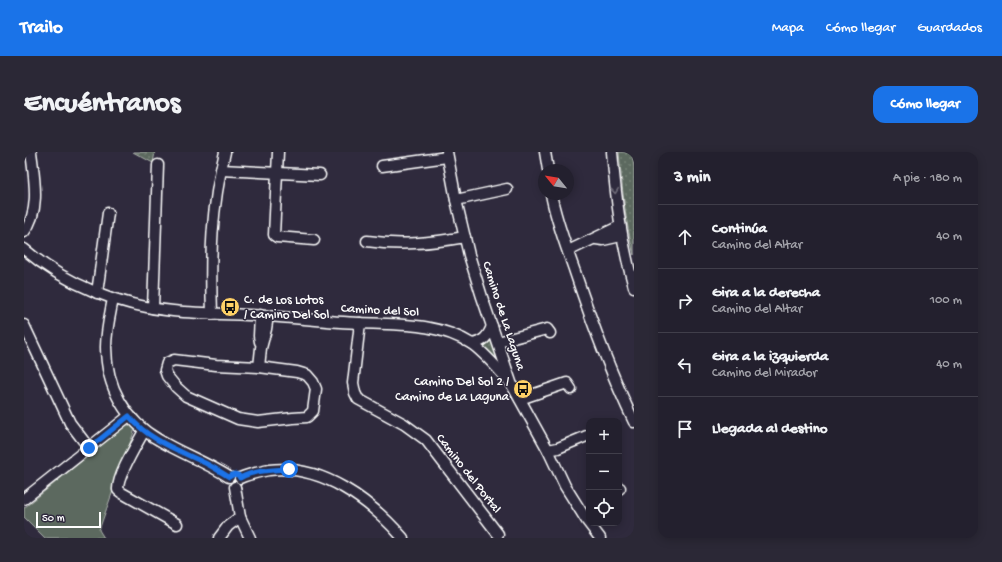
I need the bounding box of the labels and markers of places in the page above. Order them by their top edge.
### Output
place label: C. de Los Lotos / Camino Del Sol [244,293,329,323]
bus stop icon: C. de Los Lotos / Camino Del Sol [219,296,241,318]
place label: Camino Del Sol 2 / Camino de La Laguna [395,375,510,405]
bus stop icon: Camino Del Sol 2 / Camino de La Laguna [512,378,534,400]

